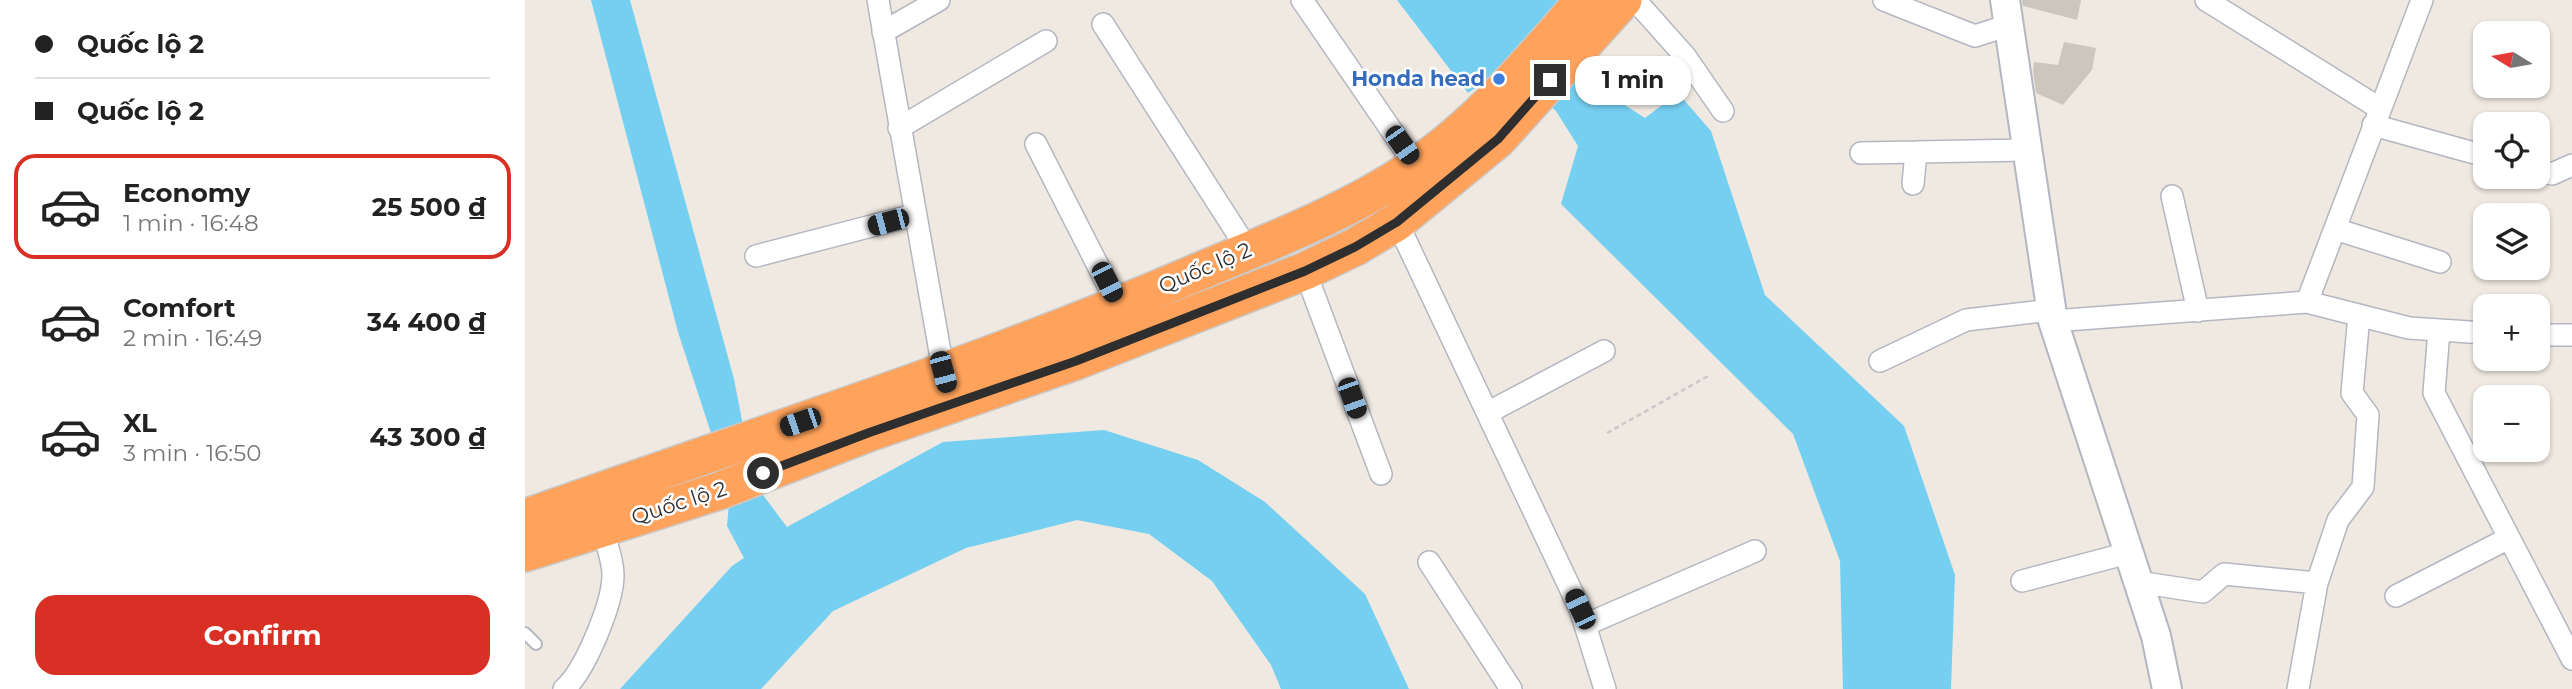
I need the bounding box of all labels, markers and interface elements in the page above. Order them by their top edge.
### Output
north arrow [2473,21,2550,98]
map controls [2473,21,2550,462]
text: Quốc lộ 2 [77,28,204,60]
callout: 1 min [1575,56,1690,104]
route end [1534,64,1566,96]
place label: Honda head [1351,66,1485,91]
text: 1 min [1602,66,1664,94]
marker: Honda head [1491,71,1507,87]
text: Quốc lộ 2 [77,95,204,127]
button: locate [2473,112,2550,189]
car [1382,122,1423,168]
icon: car [39,175,102,238]
text: Economy [123,177,250,209]
text: 25 500 ₫ [372,191,486,223]
button: layers [2473,203,2550,280]
car [865,206,912,238]
text: 1 min · 16:48 [123,209,259,237]
street label: Quốc lộ 2 [1155,237,1255,298]
car [1089,259,1126,305]
icon: car [39,290,102,353]
text: Comfort [123,292,235,324]
button: + [2473,294,2550,371]
text: 34 400 ₫ [367,306,486,338]
text: 2 min · 16:49 [123,324,262,352]
car [928,349,959,395]
car [1335,375,1370,421]
button: − [2473,385,2550,462]
icon: car [39,405,102,468]
car [777,405,824,439]
text: XL [123,407,157,439]
text: 43 300 ₫ [369,421,486,453]
text: 3 min · 16:50 [123,439,261,467]
route start [747,457,779,489]
street label: Quốc lộ 2 [628,475,730,530]
car [1562,586,1599,632]
button: Confirm [35,595,490,675]

